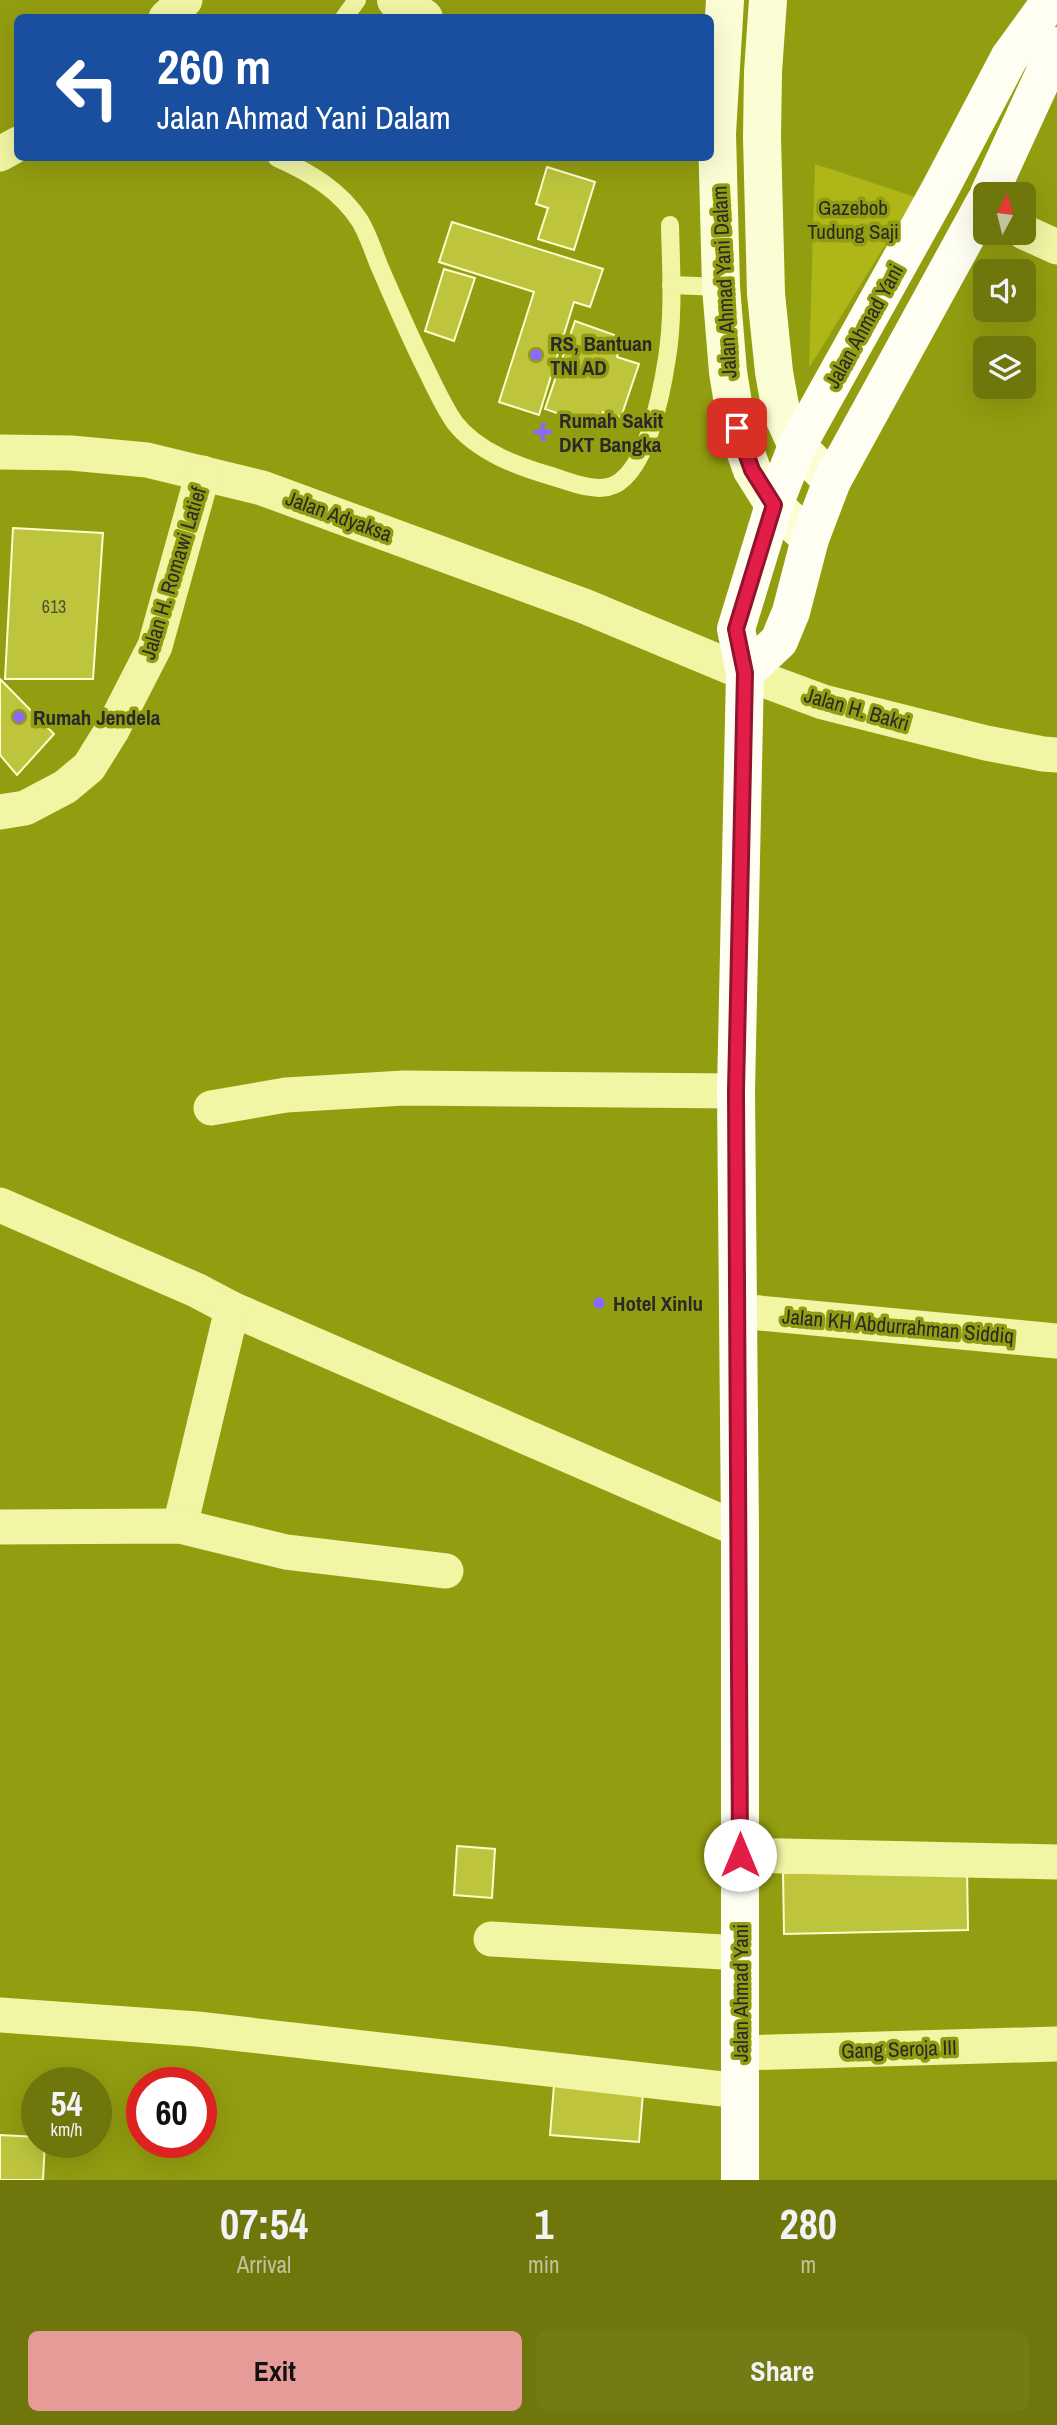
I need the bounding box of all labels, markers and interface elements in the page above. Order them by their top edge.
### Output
text: 260 m [157,33,271,99]
icon: left [42,42,133,133]
text: Jalan Ahmad Yani Dalam [157,96,451,139]
north arrow [973,182,1036,245]
map controls [973,182,1036,399]
street label: Jalan Ahmad Yani Dalam [704,185,744,379]
park label: Gazebob Tudung Saji [807,193,899,246]
street label: Jalan Ahmad Yani [818,259,910,393]
button: sound [973,259,1036,322]
place label: RS, Bantuan TNI AD [550,329,652,382]
button: layers [973,336,1036,399]
marker: RS, Bantuan TNI AD [528,347,544,363]
pin [707,398,767,458]
place label: Rumah Sakit DKT Bangka [559,406,664,459]
icon: arrive [718,409,756,447]
marker: Rumah Sakit DKT Bangka [533,422,553,442]
street label: Jalan H. Romawi Latief [133,483,213,663]
street label: Jalan Adyaksa [282,483,397,549]
house number: 613 [42,594,66,619]
street label: Jalan H. Bakri [801,680,913,738]
place label: Rumah Jendela [33,703,161,732]
marker: Rumah Jendela [11,709,27,725]
place label: Hotel Xinlu [613,1289,703,1318]
marker: Hotel Xinlu [591,1295,607,1311]
street label: Jalan KH Abdurrahman Siddiq [781,1301,1015,1351]
position arrow [703,1818,777,1892]
street label: Jalan Ahmad Yani [726,1924,755,2062]
street label: Gang Seroja III [841,2032,957,2066]
speed limit sign: 60 [126,2067,217,2158]
text: 54 [51,2080,82,2127]
text: km/h [51,2117,83,2142]
text: 07:54 [220,2196,308,2252]
text: 1 [534,2196,553,2252]
text: 280 [780,2196,837,2252]
text: Arrival [237,2249,291,2280]
text: min [528,2249,560,2280]
text: m [800,2249,816,2280]
button: Exit [28,2331,522,2411]
button: Share [536,2331,1029,2411]

